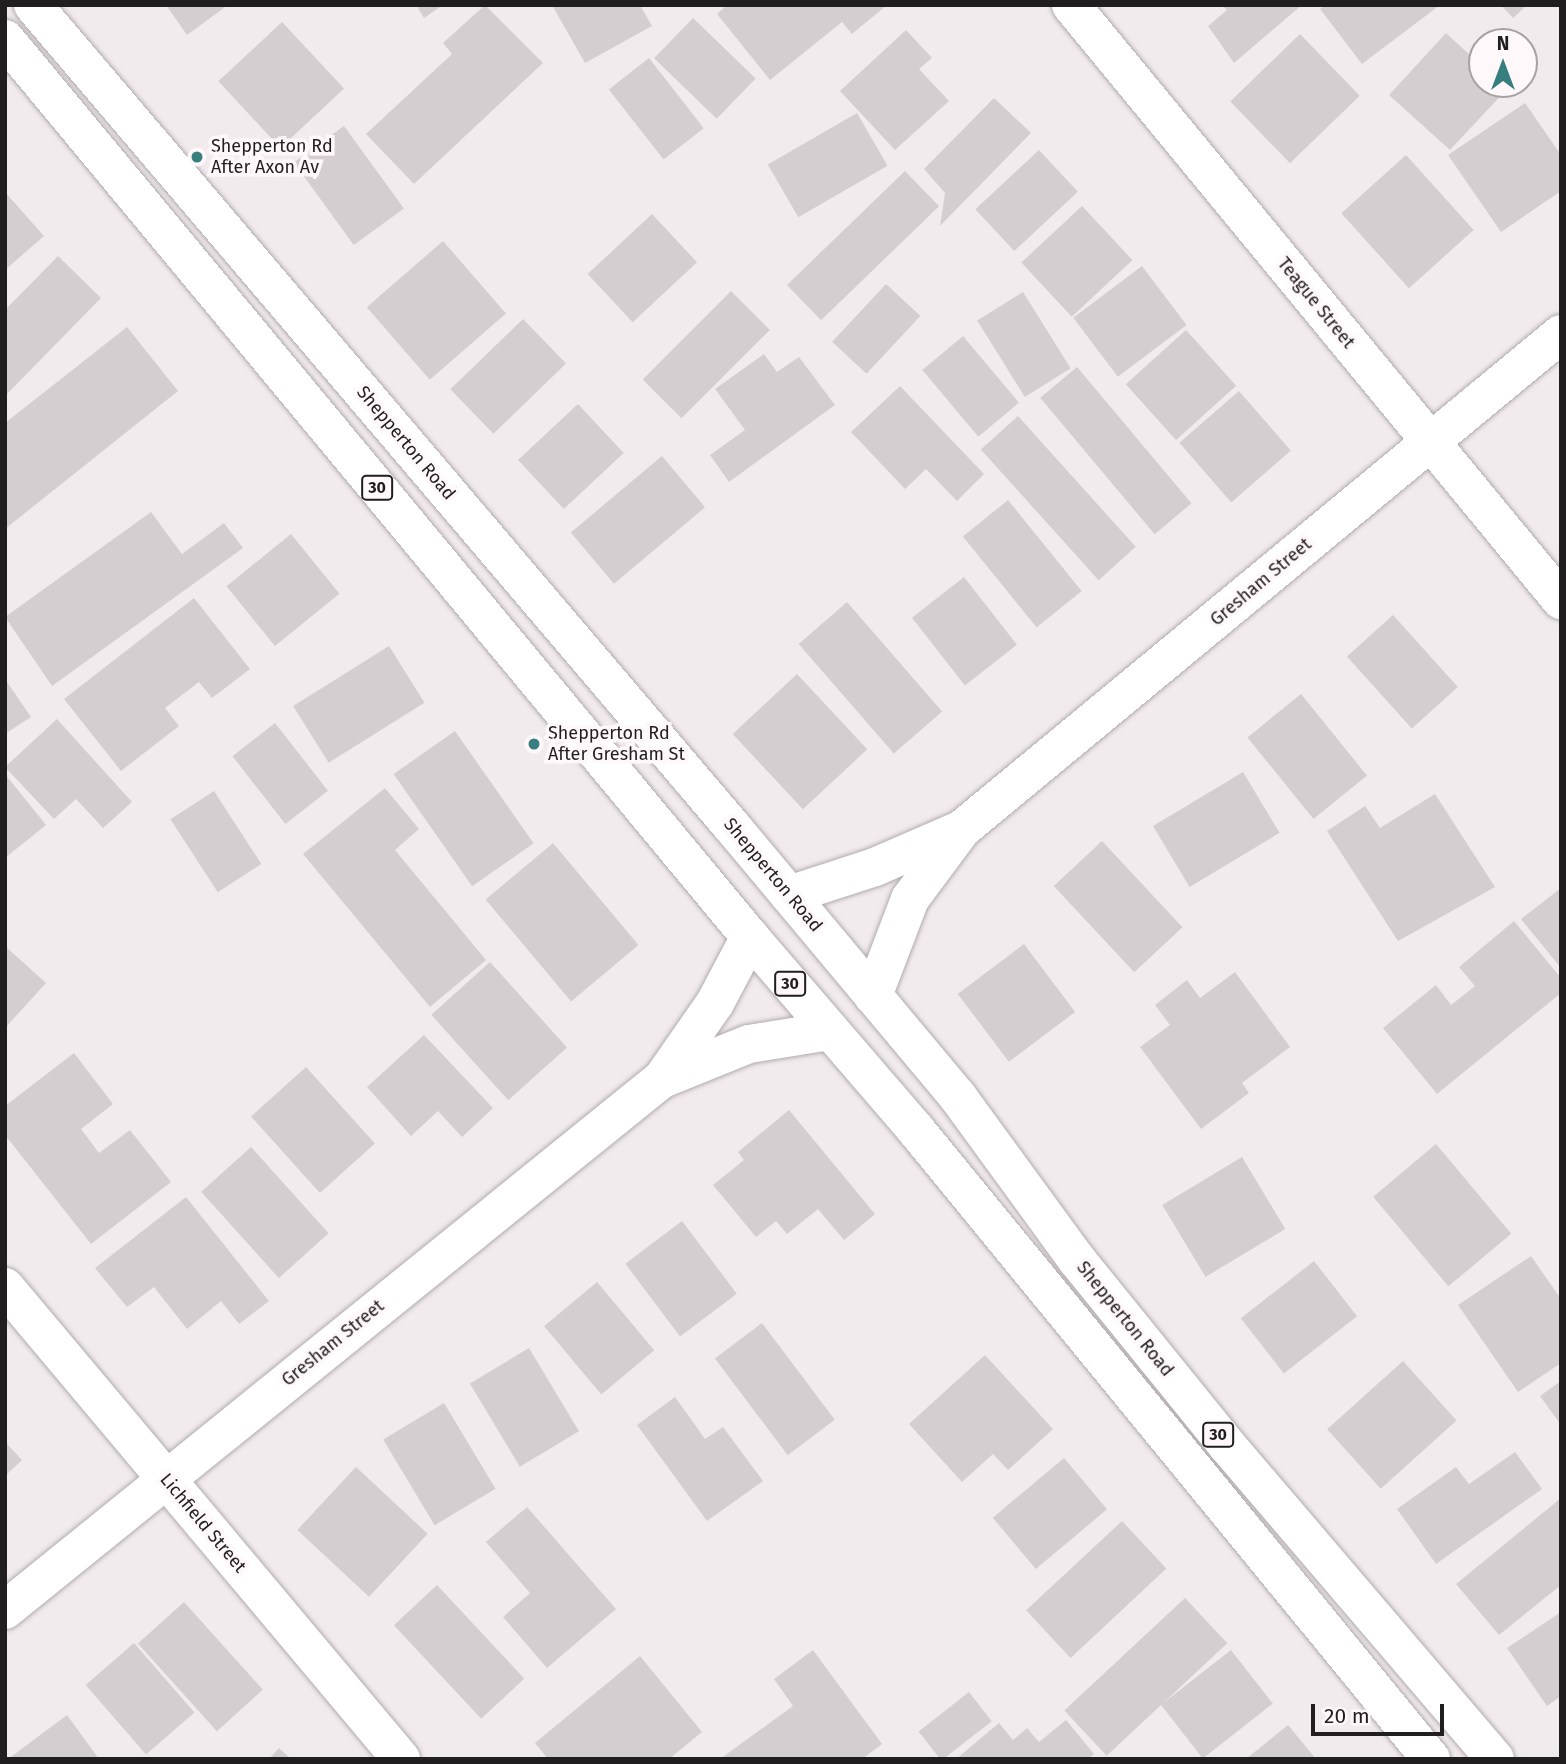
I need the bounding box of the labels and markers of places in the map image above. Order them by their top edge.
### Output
place label: Shepperton Rd After Axon Av [211,136,333,178]
marker: Shepperton Rd After Axon Av [189,149,205,165]
place label: Shepperton Rd After Gresham St [548,723,685,766]
marker: Shepperton Rd After Gresham St [526,736,542,752]

